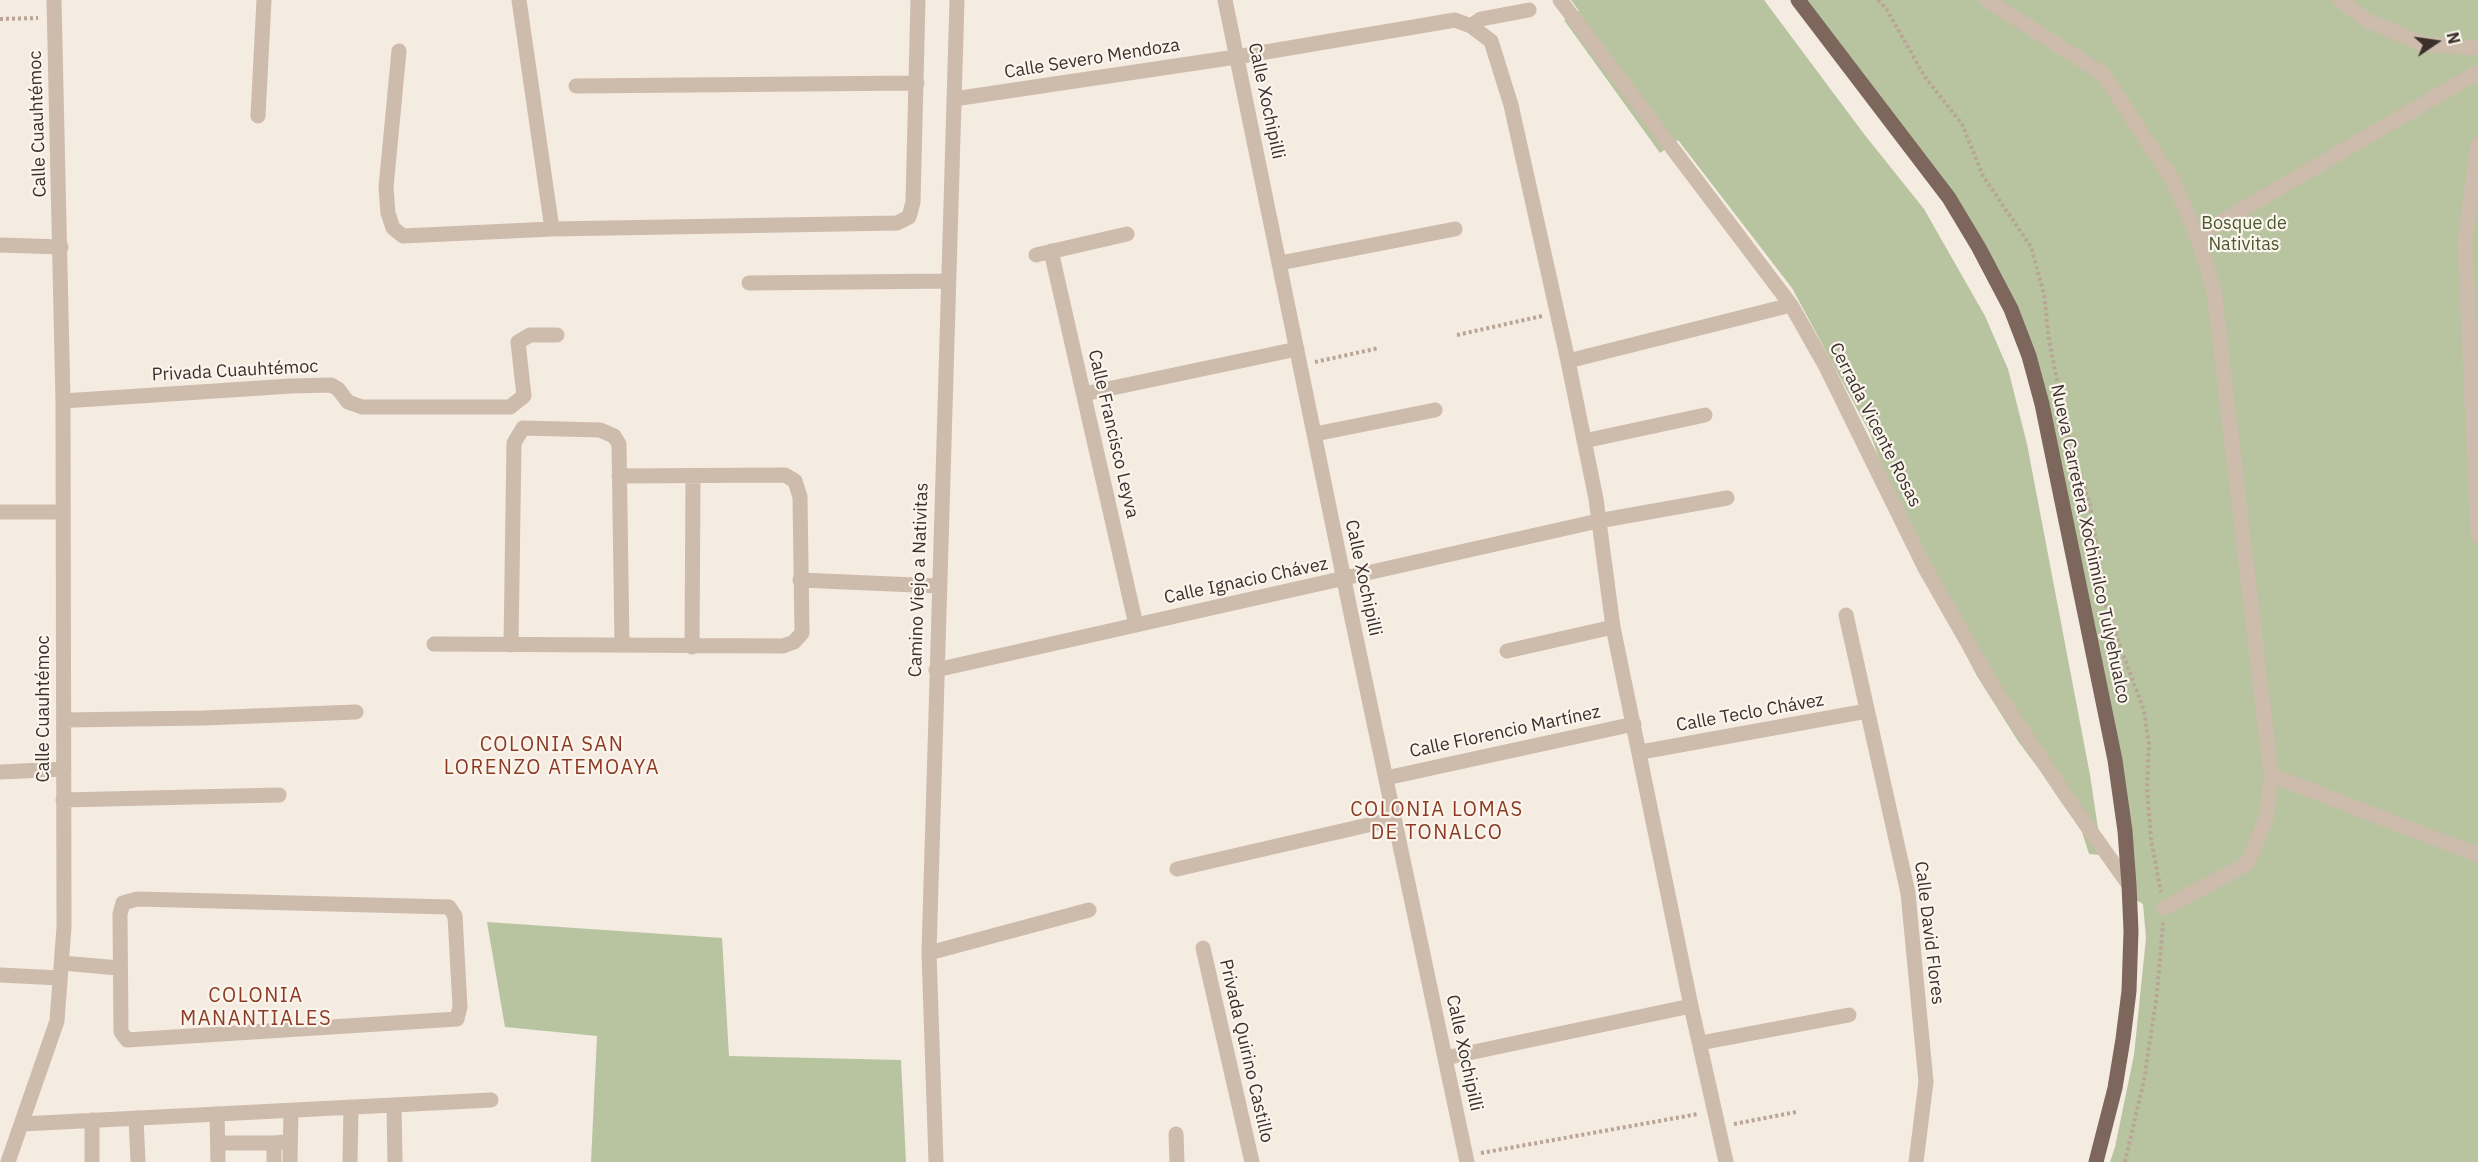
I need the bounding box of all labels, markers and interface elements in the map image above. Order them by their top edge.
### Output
north arrow [2406,12,2466,72]
text: N [2442,30,2465,46]
street label: Calle Severo Mendoza [1003,34,1181,84]
street label: Calle Xochipilli [1243,41,1289,161]
street label: Calle Cuauhtémoc [25,50,51,198]
park label: Bosque de Nativitas [2201,213,2287,256]
street label: Cerrada Vicente Rosas [1824,339,1926,511]
street label: Calle Francisco Leyva [1083,348,1143,520]
street label: Privada Cuauhtémoc [151,356,319,386]
street label: Nueva Carretera Xochimilco Tulyehualco [2046,382,2134,706]
street label: Camino Viejo a Nativitas [905,482,933,678]
street label: Calle Xochipilli [1340,518,1386,638]
street label: Calle Ignacio Chávez [1162,553,1330,609]
street label: Calle Cuauhtémoc [33,635,55,783]
street label: Calle Teclo Chávez [1674,689,1826,737]
street label: Calle Florencio Martínez [1408,701,1602,763]
district label: COLONIA SAN LORENZO ATEMOAYA [444,733,660,780]
district label: COLONIA LOMAS DE TONALCO [1350,798,1524,845]
street label: Calle David Flores [1909,860,1949,1006]
street label: Privada Quirino Castillo [1214,957,1278,1145]
district label: COLONIA MANANTIALES [180,984,332,1031]
street label: Calle Xochipilli [1441,993,1487,1113]

